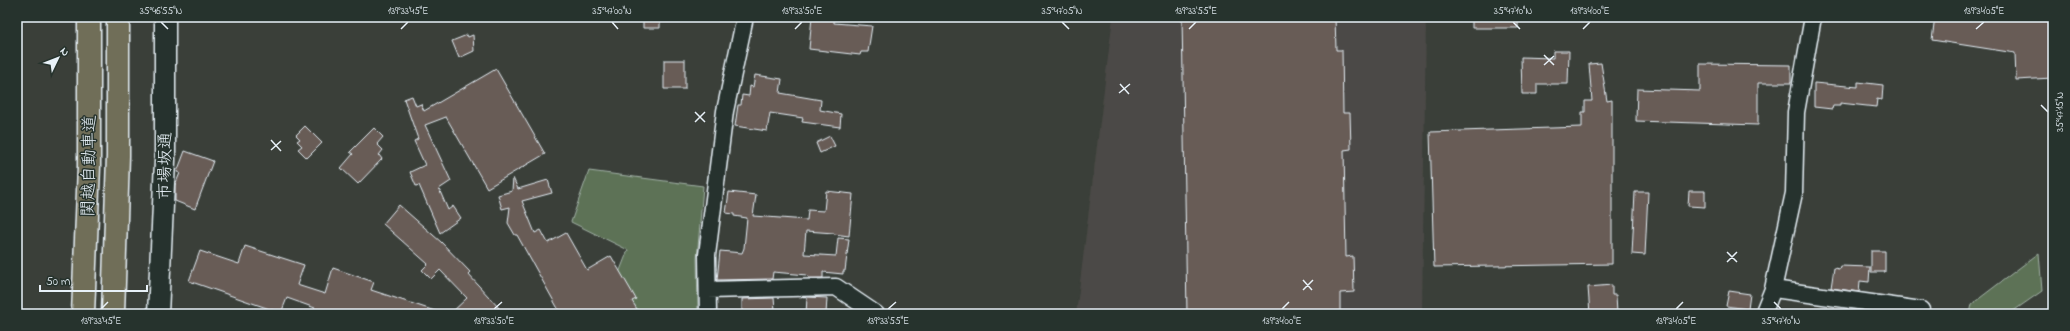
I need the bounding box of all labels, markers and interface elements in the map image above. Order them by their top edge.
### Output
text: 35°46'55"N [140,4,183,19]
text: 139°33'45"E [388,4,428,19]
text: 35°47'00"N [592,4,632,19]
text: 139°33'50"E [782,4,822,19]
text: 35°47'05"N [1042,4,1083,19]
text: 139°33'55"E [1175,4,1217,19]
text: 35°47'10"N [1494,4,1532,19]
text: 139°34'00"E [1570,4,1610,19]
text: 139°34'05"E [1964,4,2004,19]
north arrow [38,38,78,78]
text: N [56,44,73,60]
text: 35°47'15"N [2053,92,2068,132]
street label: 関越自動車道 [76,115,103,217]
street label: 市場坂通 [152,132,179,200]
scale bar [40,267,147,293]
text: 50 m [46,273,70,291]
text: 139°33'45"E [81,314,121,329]
text: 139°33'50"E [474,314,514,329]
text: 139°33'55"E [867,314,909,329]
text: 139°34'00"E [1262,314,1302,329]
text: 139°34'05"E [1656,314,1696,329]
text: 35°47'10"N [1762,314,1800,329]

